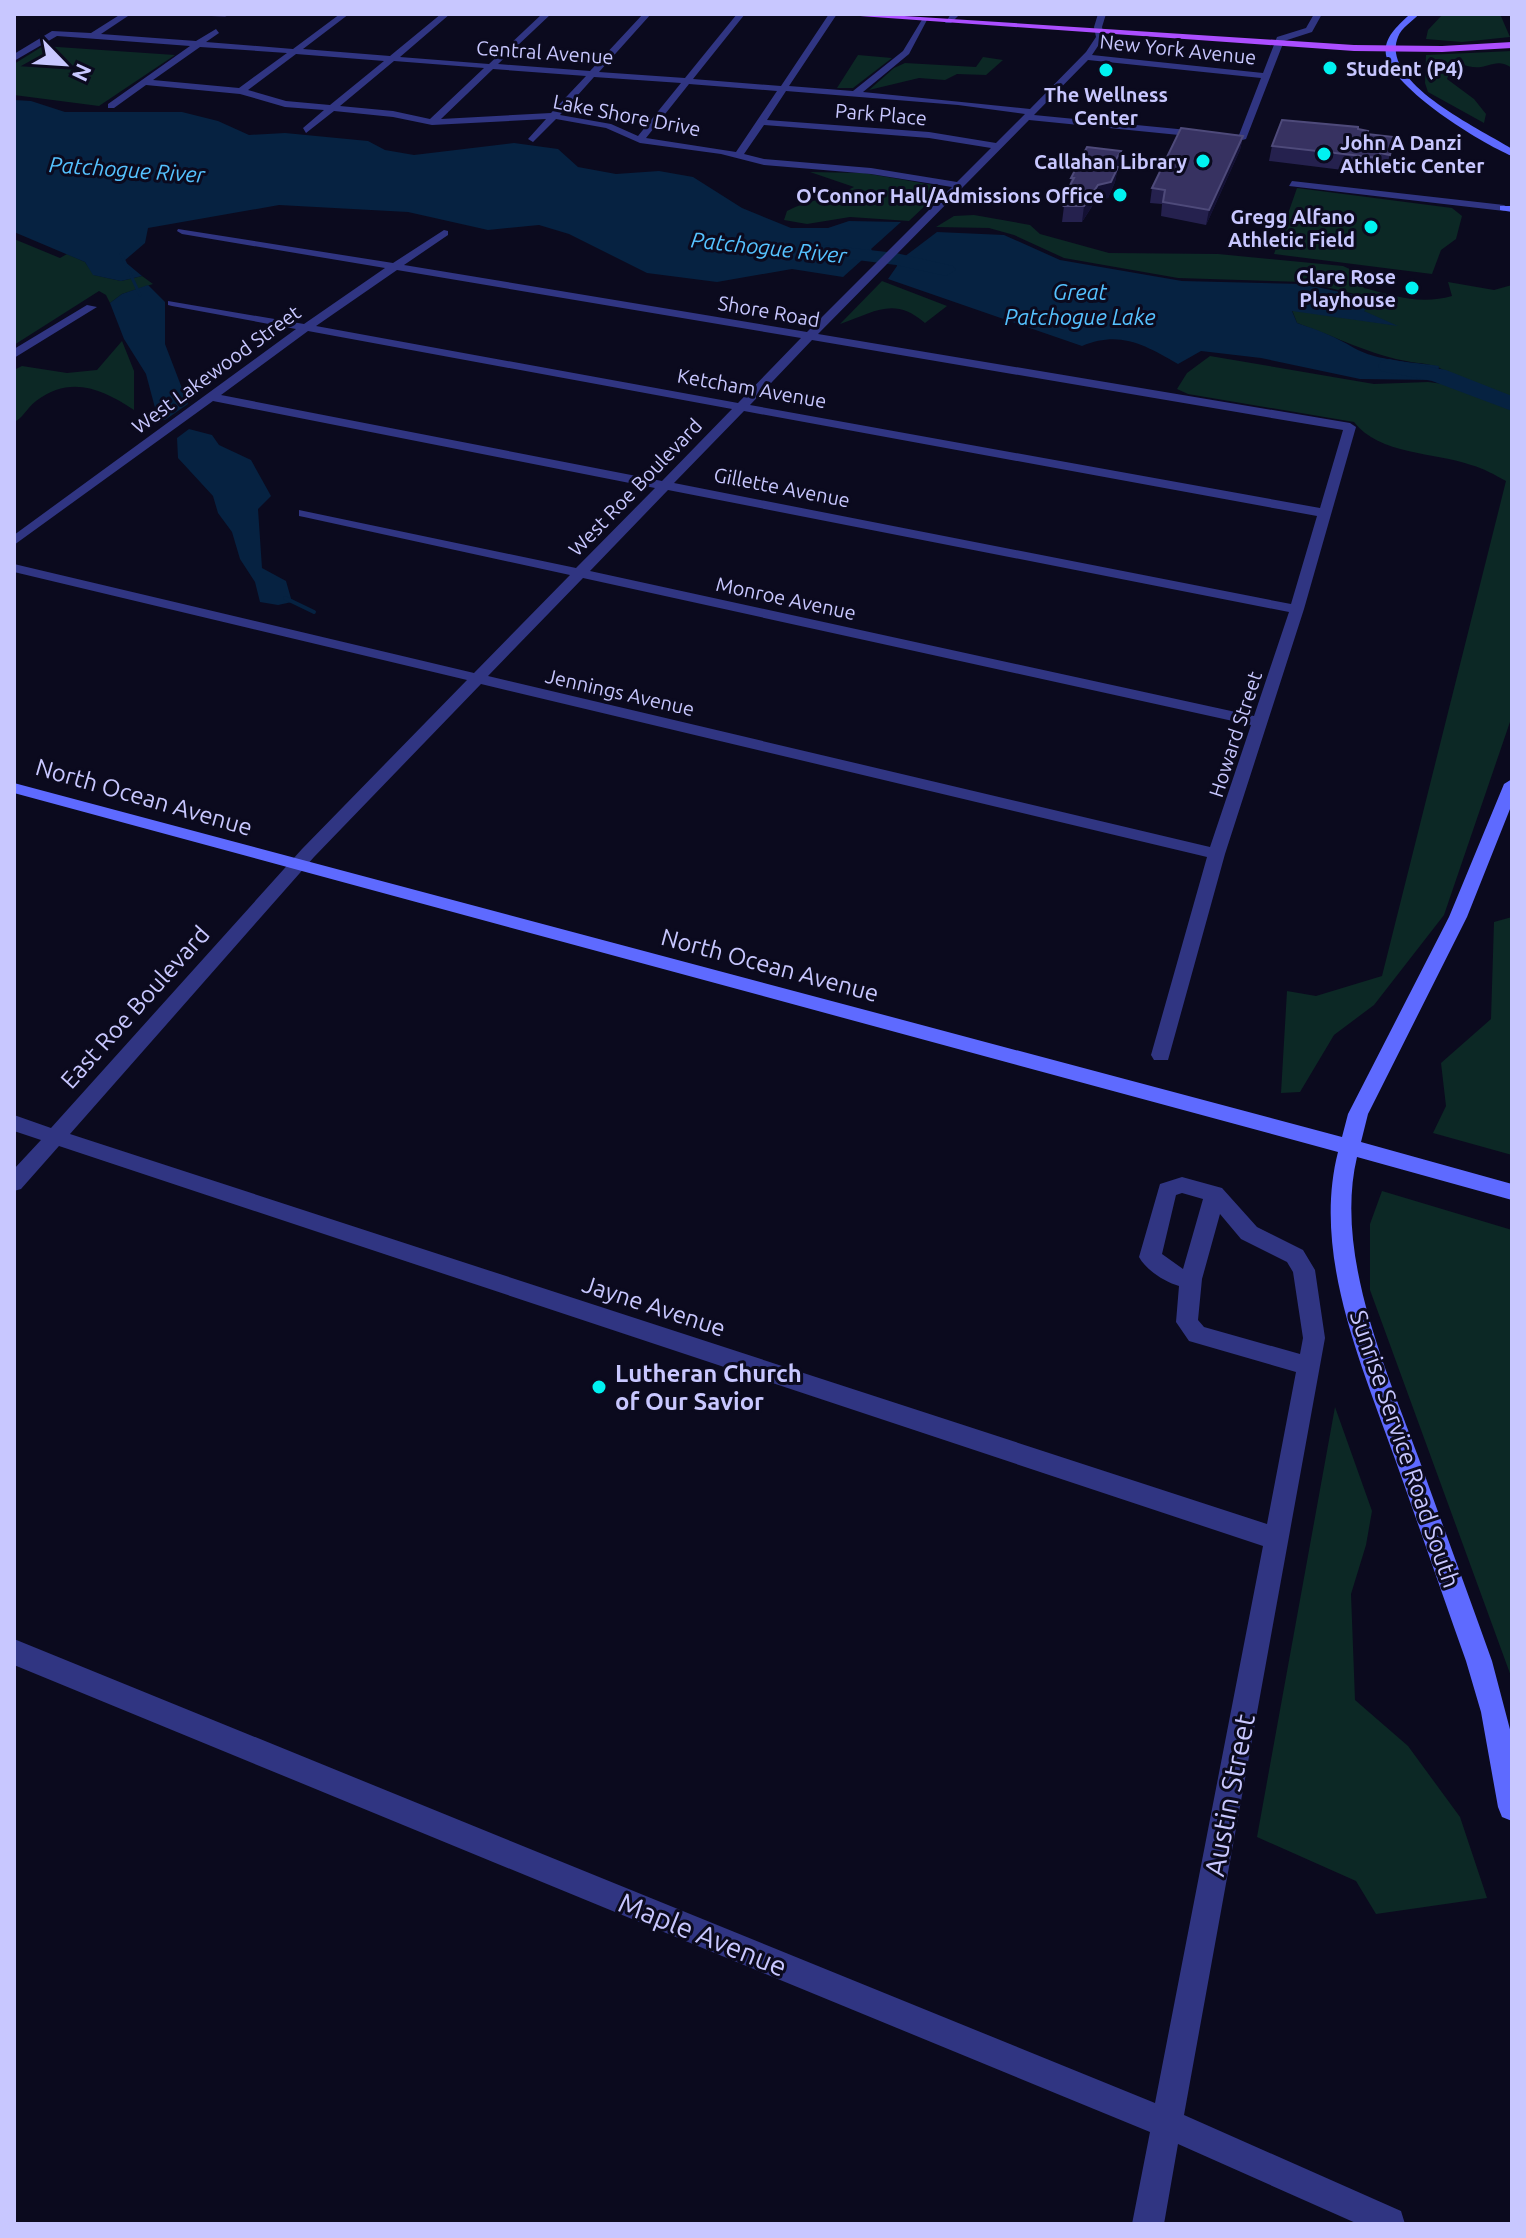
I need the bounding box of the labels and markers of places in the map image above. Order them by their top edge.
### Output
place label: Student (P4) [1346,57,1464,80]
marker: Student (P4) [1321,59,1339,77]
marker: The Wellness Center [1097,61,1115,79]
place label: The Wellness Center [1044,83,1168,129]
place label: John A Danzi Athletic Center [1340,131,1485,177]
marker: John A Danzi Athletic Center [1315,145,1333,163]
place label: Callahan Library [1034,150,1187,173]
marker: Callahan Library [1194,152,1212,170]
place label: O'Connor Hall/Admissions Office [796,184,1104,207]
marker: O'Connor Hall/Admissions Office [1111,186,1129,204]
place label: Gregg Alfano Athletic Field [1228,205,1355,251]
marker: Gregg Alfano Athletic Field [1362,218,1380,236]
place label: Clare Rose Playhouse [1296,265,1396,311]
marker: Clare Rose Playhouse [1403,279,1421,297]
place label: Lutheran Church of Our Savior [615,1360,802,1415]
marker: Lutheran Church of Our Savior [590,1378,608,1396]

